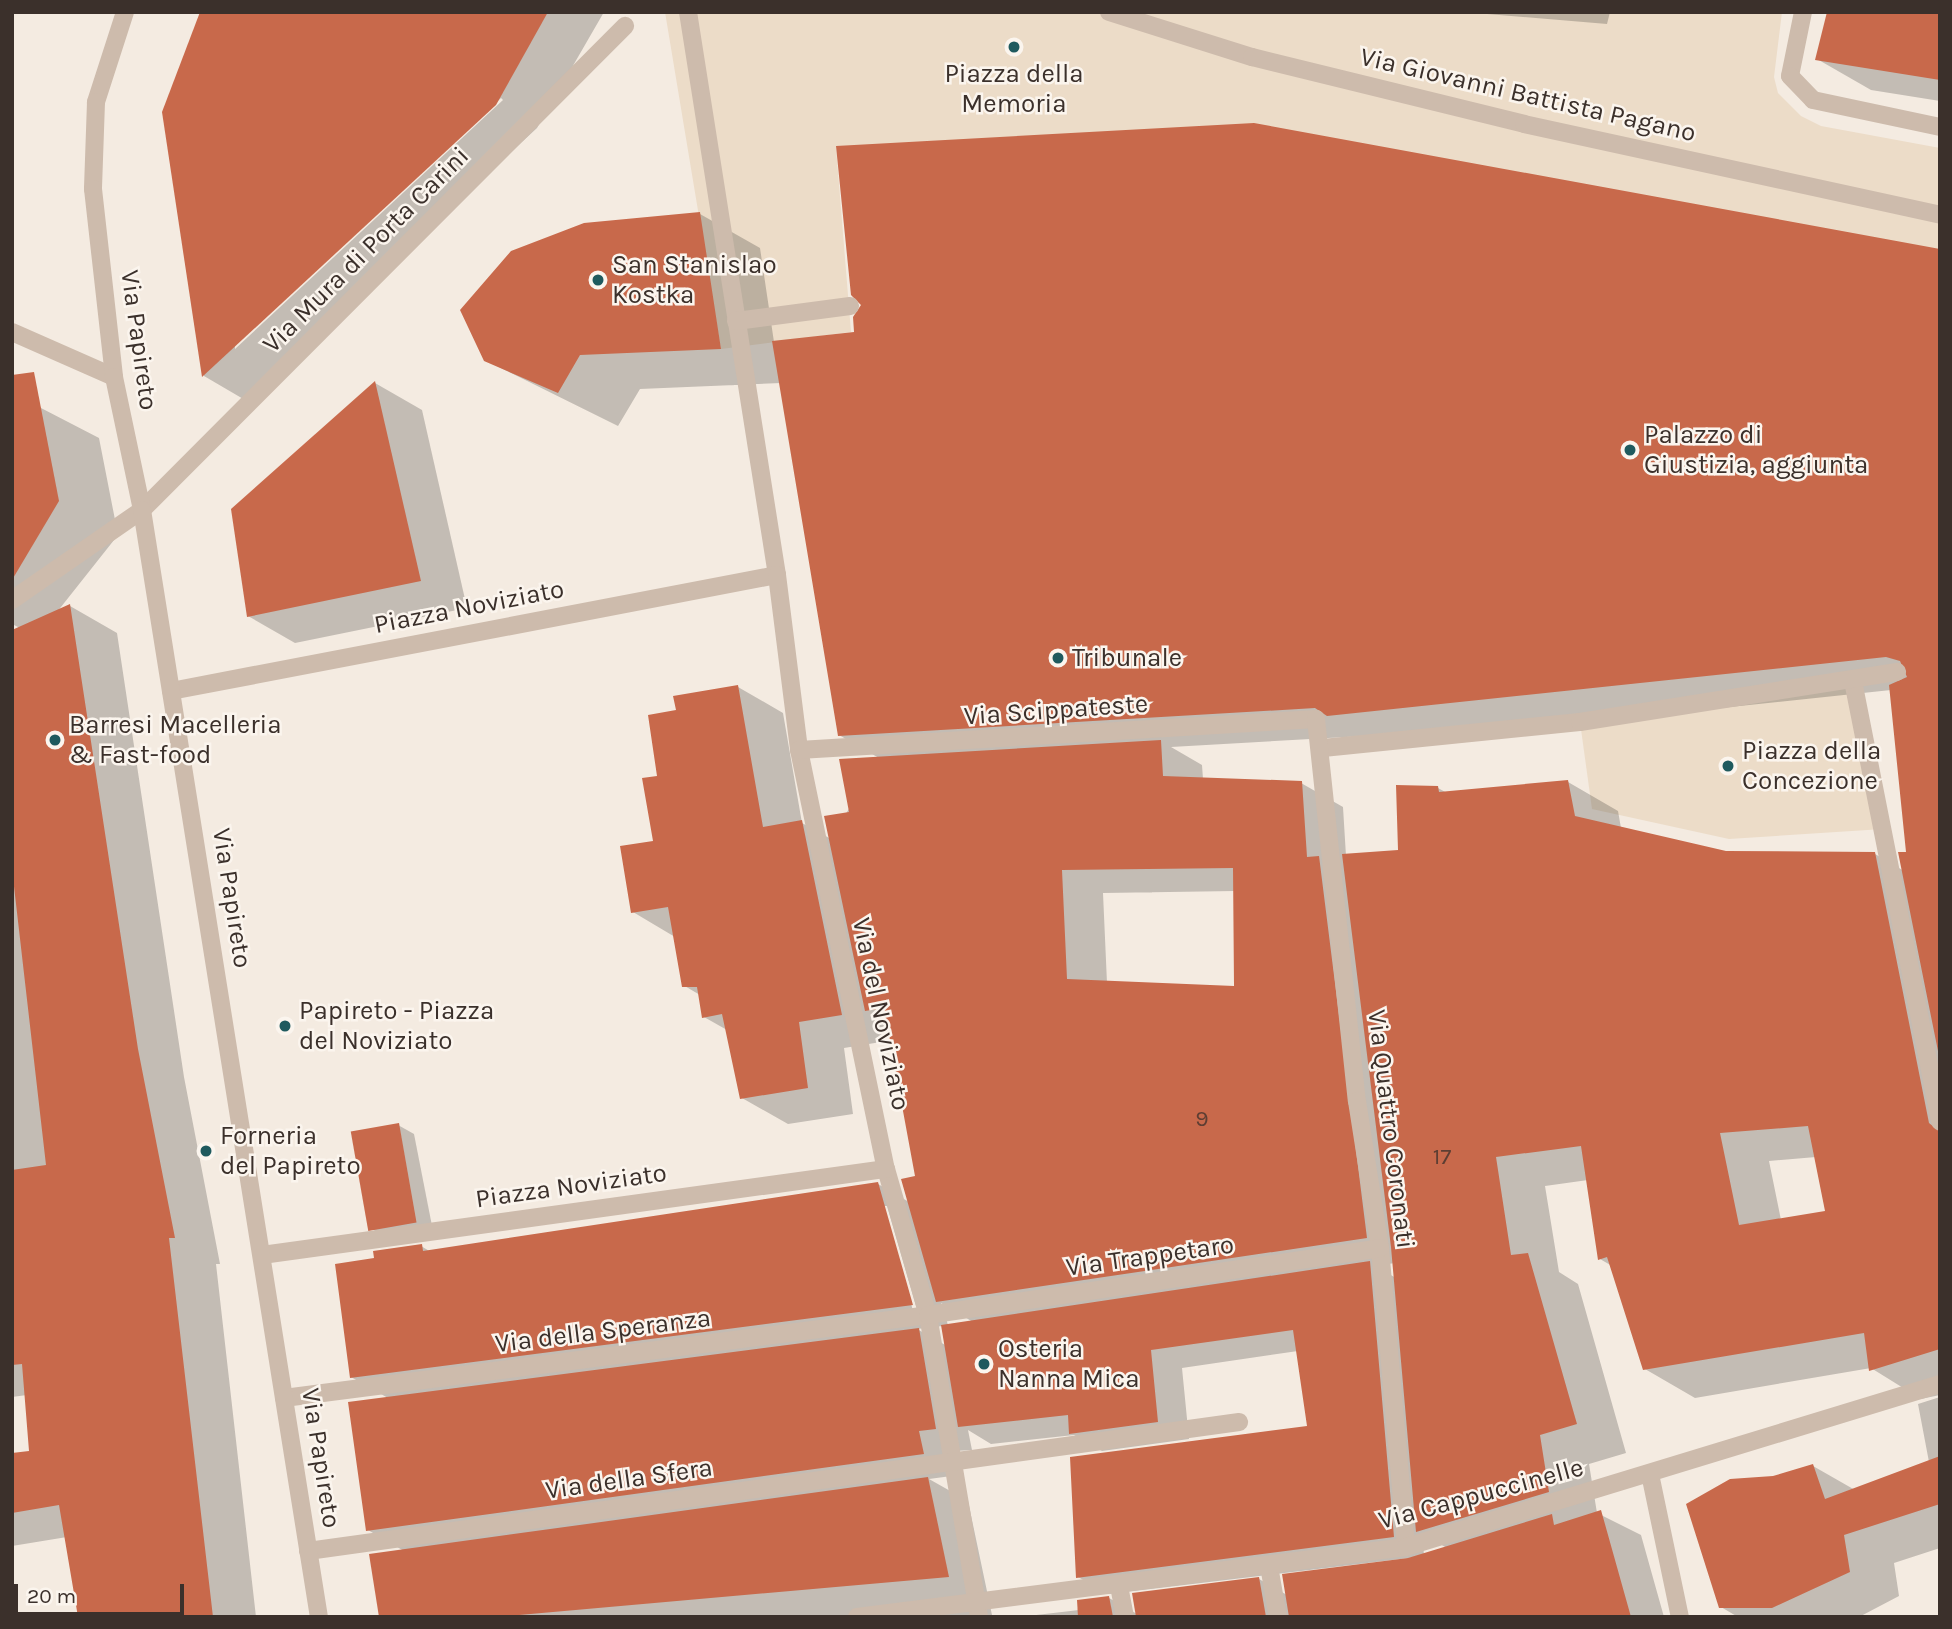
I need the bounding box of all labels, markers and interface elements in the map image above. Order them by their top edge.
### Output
marker: Piazza della Memoria [1006,39,1022,55]
street label: Via Giovanni Battista Pagano [1357,41,1699,149]
place label: Piazza della Memoria [944,58,1084,119]
street label: Via Mura di Porta Carini [256,140,476,360]
place label: San Stanislao Kostka [612,249,777,310]
street label: Via Papireto [114,268,164,412]
marker: San Stanislao Kostka [590,272,606,288]
place label: Palazzo di Giustizia, aggiunta [1644,419,1868,480]
marker: Palazzo di Giustizia, aggiunta [1622,442,1638,458]
street label: Piazza Noviziato [371,573,567,641]
place label: Tribunale [1072,642,1182,674]
marker: Tribunale [1050,650,1066,666]
street label: Via Scippateste [963,688,1149,732]
place label: Barresi Macelleria & Fast-food [69,709,282,770]
marker: Barresi Macelleria & Fast-food [47,732,63,748]
place label: Piazza della Concezione [1742,735,1881,796]
marker: Piazza della Concezione [1720,758,1736,774]
street label: Via Papireto [206,826,258,970]
street label: Via del Noviziato [845,915,917,1113]
place label: Papireto - Piazza del Noviziato [299,995,494,1056]
street label: Via Quattro Coronati [1361,1008,1421,1250]
marker: Papireto - Piazza del Noviziato [277,1018,293,1034]
house number: 9 [1195,1105,1209,1133]
place label: Forneria del Papireto [220,1120,361,1182]
marker: Forneria del Papireto [198,1143,214,1159]
house number: 17 [1433,1143,1451,1171]
street label: Piazza Noviziato [473,1157,669,1215]
street label: Via Trappetaro [1064,1229,1236,1283]
street label: Via della Speranza [493,1302,713,1360]
place label: Osteria Nanna Mica [998,1333,1139,1394]
marker: Osteria Nanna Mica [976,1356,992,1372]
street label: Via Papireto [295,1386,347,1530]
street label: Via della Sfera [543,1452,715,1506]
street label: Via Cappuccinelle [1375,1452,1587,1536]
scale bar [18,1570,187,1614]
text: 20 m [27,1584,76,1608]

